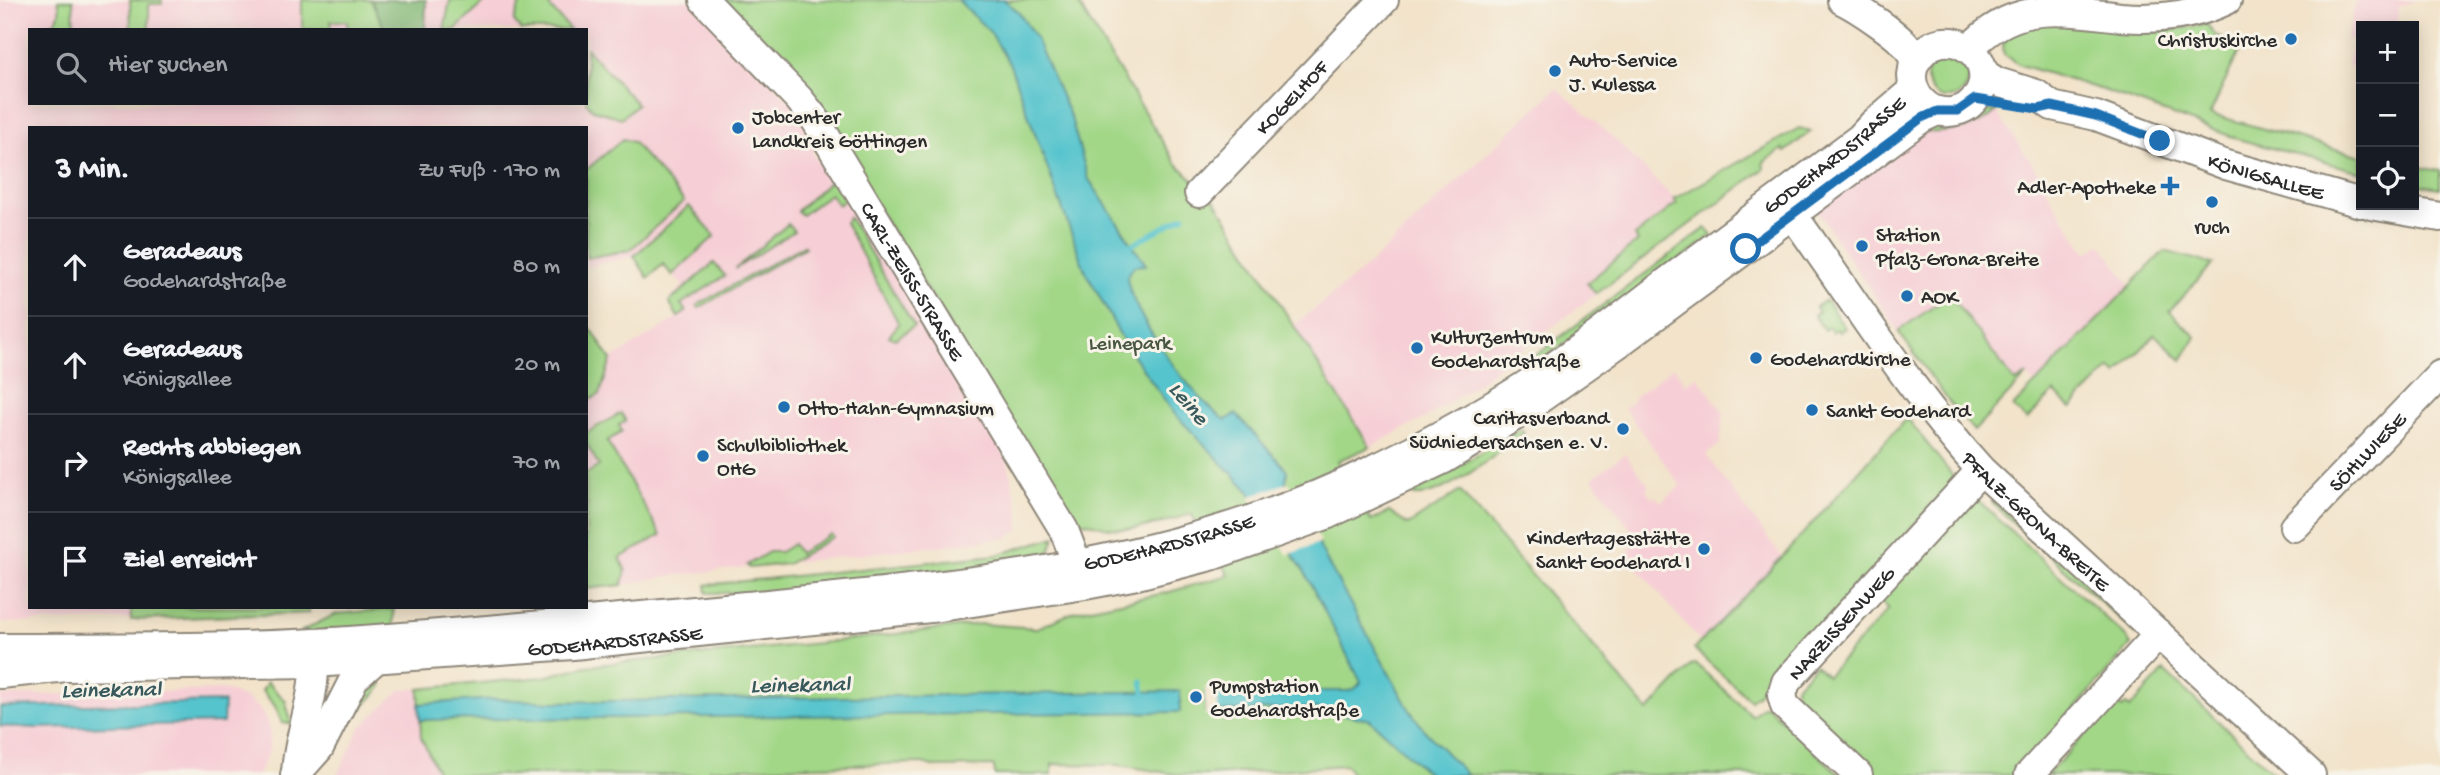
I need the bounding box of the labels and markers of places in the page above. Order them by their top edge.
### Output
place label: Christuskirche [2158,30,2278,55]
marker: Christuskirche [2283,31,2299,47]
place label: Auto-Service J. Kulessa [1569,50,1678,99]
marker: Auto-Service J. Kulessa [1547,63,1563,79]
place label: Jobcenter Landkreis Göttingen [752,107,927,156]
marker: Jobcenter Landkreis Göttingen [730,120,746,136]
place label: Adler-Apotheke [2017,177,2157,202]
marker: Adler-Apotheke [2162,178,2178,194]
marker: ruch [2204,194,2220,210]
place label: ruch [2194,217,2230,242]
place label: Station Pfalz-Grona-Breite [1875,225,2040,274]
marker: Station Pfalz-Grona-Breite [1854,238,1870,254]
place label: AOK [1921,287,1960,312]
marker: AOK [1899,288,1915,304]
place label: Kulturzentrum Godehardstraße [1431,327,1581,376]
marker: Kulturzentrum Godehardstraße [1409,340,1425,356]
place label: Godehardkirche [1770,349,1912,374]
marker: Godehardkirche [1748,350,1764,366]
place label: Otto-Hahn-Gymnasium [798,398,994,423]
marker: Otto-Hahn-Gymnasium [776,399,792,415]
place label: Sankt Godehard [1826,401,1972,426]
marker: Sankt Godehard [1804,402,1820,418]
place label: Caritasverband Südniedersachsen e. V. [1409,408,1611,457]
marker: Caritasverband Südniedersachsen e. V. [1615,421,1631,437]
place label: Schulbibliothek OHG [717,435,849,484]
marker: Schulbibliothek OHG [695,448,711,464]
place label: Kindertagesstätte Sankt Godehard I [1527,528,1691,577]
marker: Kindertagesstätte Sankt Godehard I [1696,541,1712,557]
place label: Pumpstation Godehardstraße [1209,676,1360,725]
marker: Pumpstation Godehardstraße [1188,689,1204,705]

